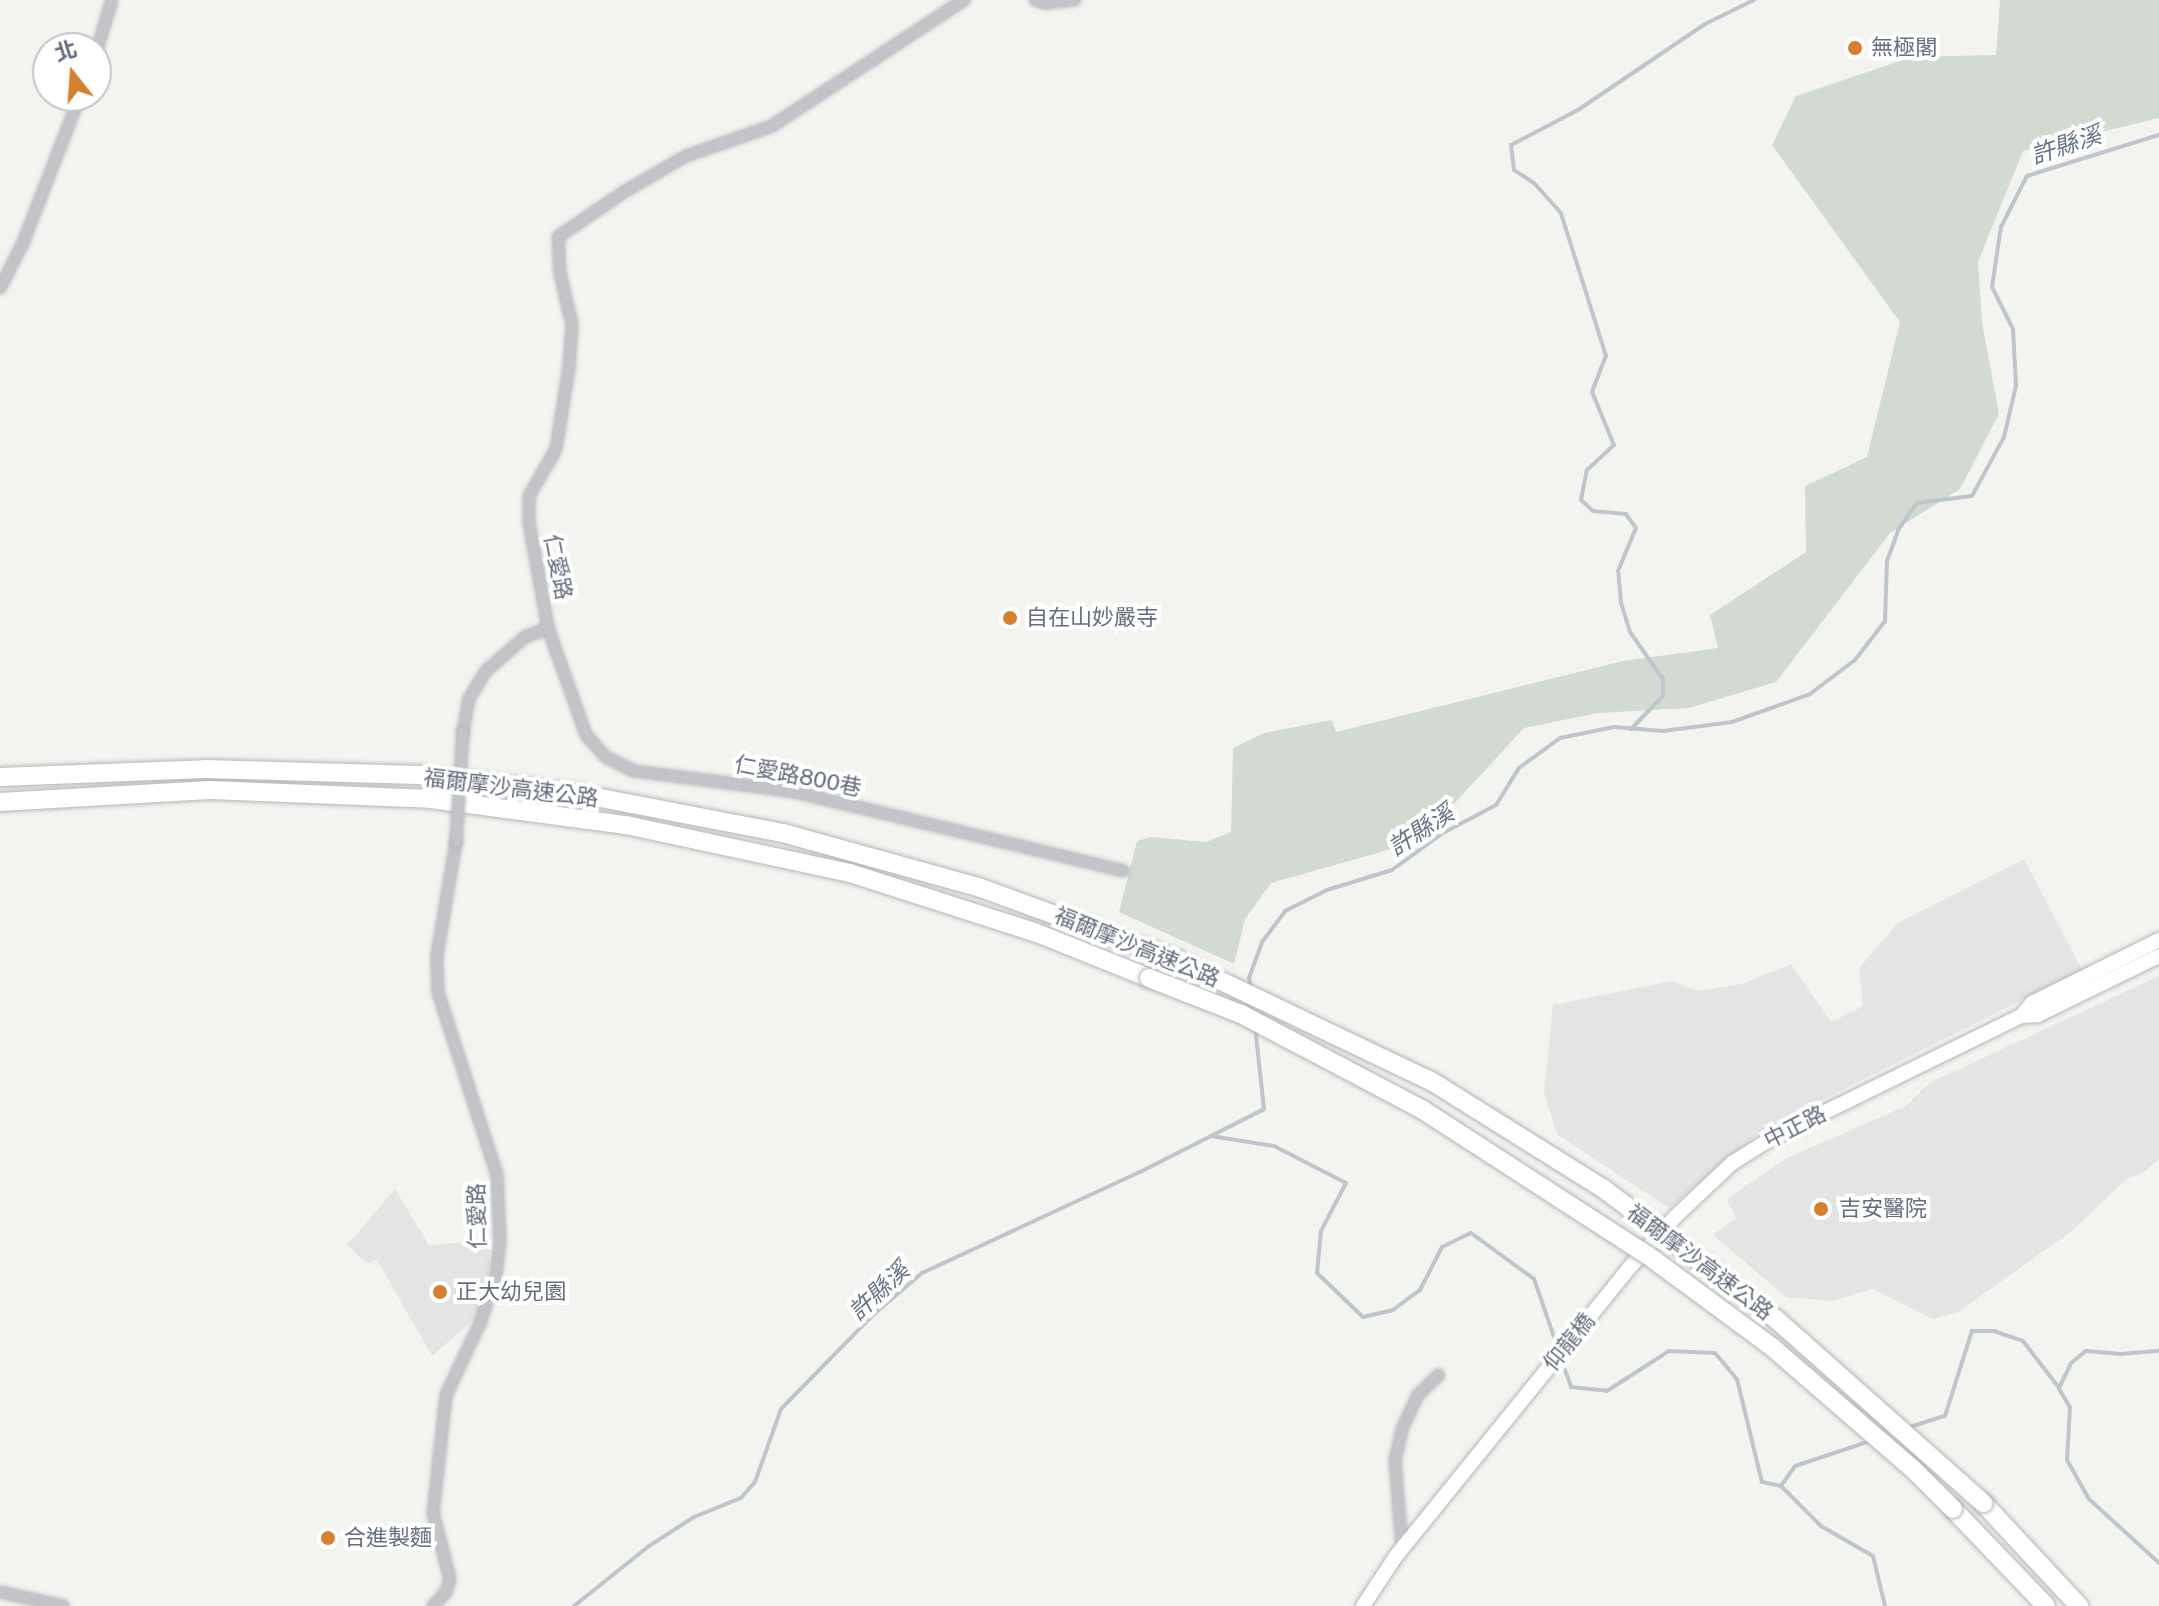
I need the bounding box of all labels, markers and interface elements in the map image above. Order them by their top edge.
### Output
north arrow [32,32,112,112]
text: 北 [51,35,80,67]
place label: 無極閣 [1871,35,1937,61]
marker: 無極閣 [1846,39,1864,57]
water label: 許縣溪 [2027,120,2105,170]
street label: 仁愛路 [539,532,577,602]
place label: 自在山妙嚴寺 [1026,605,1158,631]
marker: 自在山妙嚴寺 [1001,609,1019,627]
street label: 仁愛路800巷 [732,751,864,801]
street label: 福爾摩沙高速公路 [422,764,600,812]
water label: 許縣溪 [1383,798,1459,862]
street label: 福爾摩沙高速公路 [1050,902,1224,992]
street label: 中正路 [1760,1100,1830,1154]
street label: 仁愛路 [463,1183,491,1249]
place label: 吉安醫院 [1839,1196,1927,1222]
street label: 福爾摩沙高速公路 [1622,1198,1778,1326]
marker: 吉安醫院 [1810,1198,1832,1220]
water label: 許縣溪 [843,1256,915,1326]
place label: 正大幼兒園 [456,1279,566,1305]
marker: 正大幼兒園 [431,1283,449,1301]
street label: 仰龍橋 [1538,1308,1600,1376]
place label: 合進製麵 [344,1525,432,1551]
marker: 合進製麵 [319,1529,337,1547]

